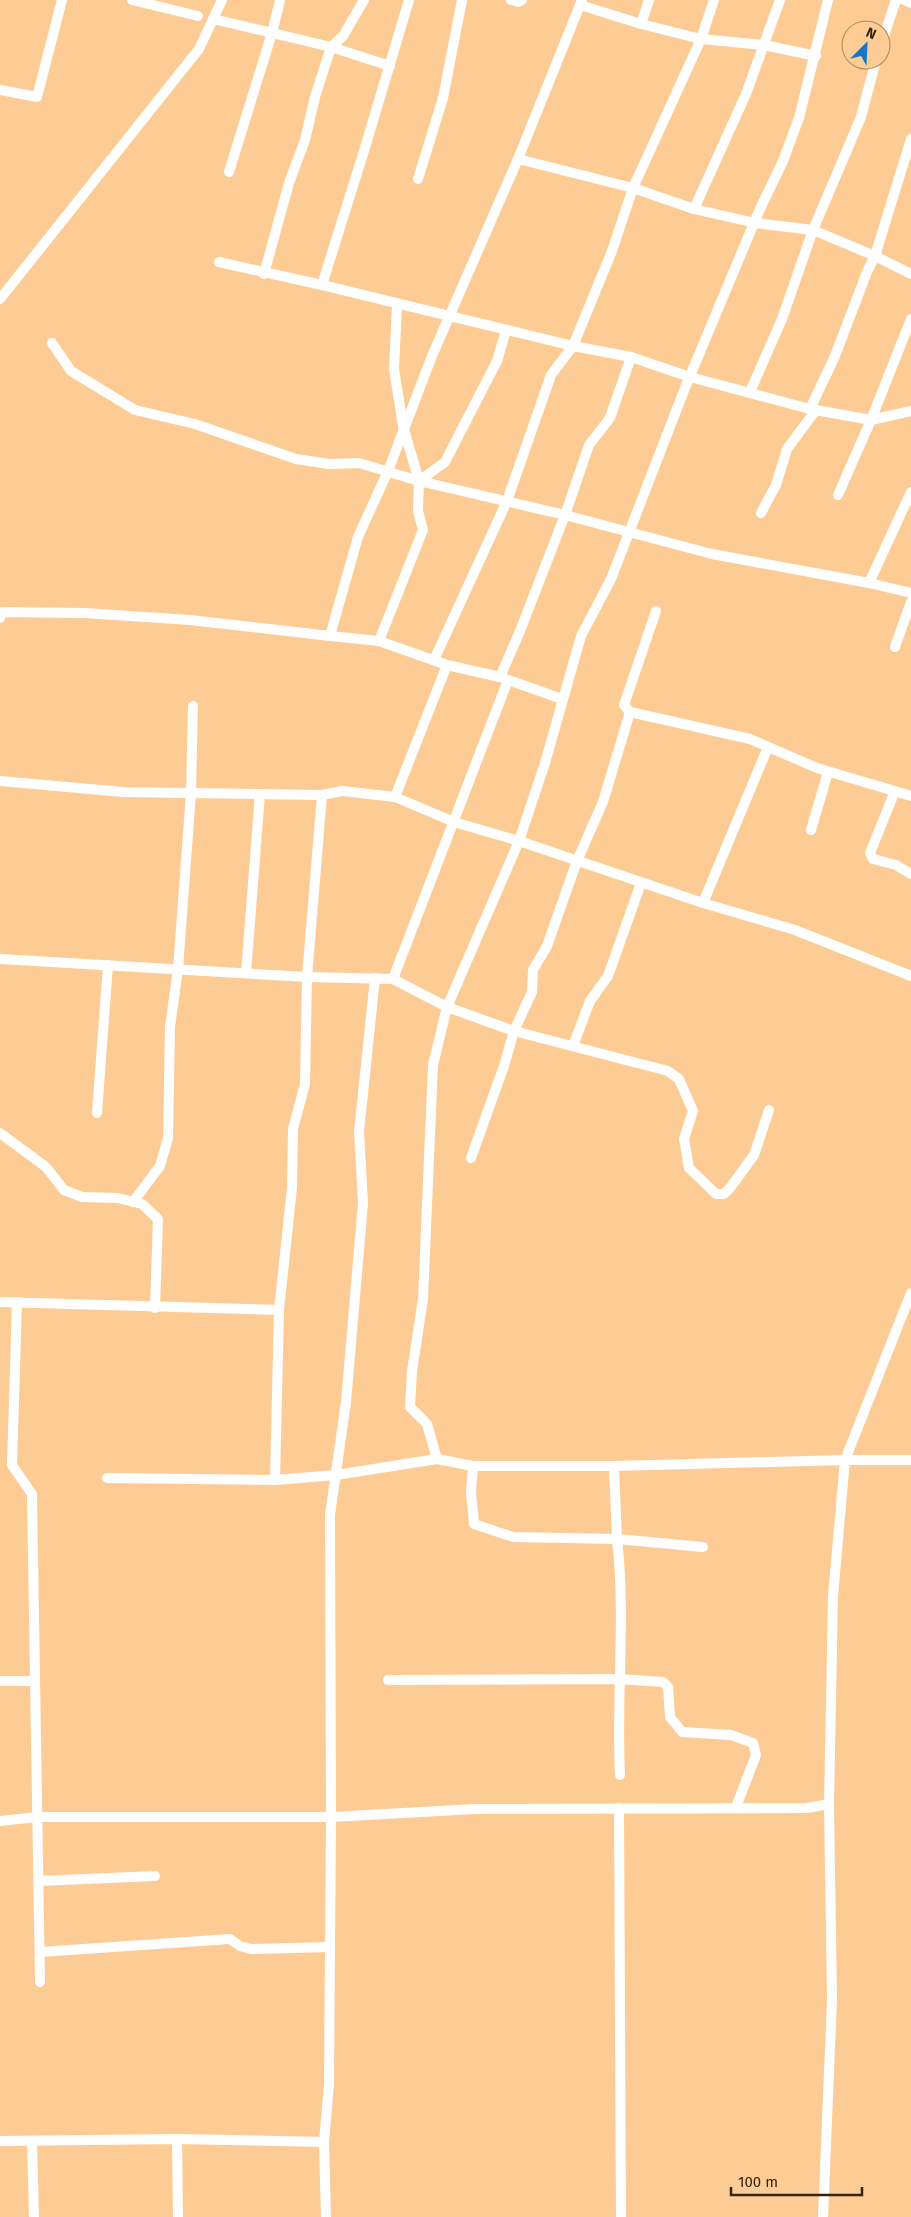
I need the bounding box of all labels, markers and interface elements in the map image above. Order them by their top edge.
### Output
north arrow [841,20,891,70]
text: N [863,24,879,43]
scale bar [731,2164,862,2196]
text: 100 m [738,2173,778,2191]

